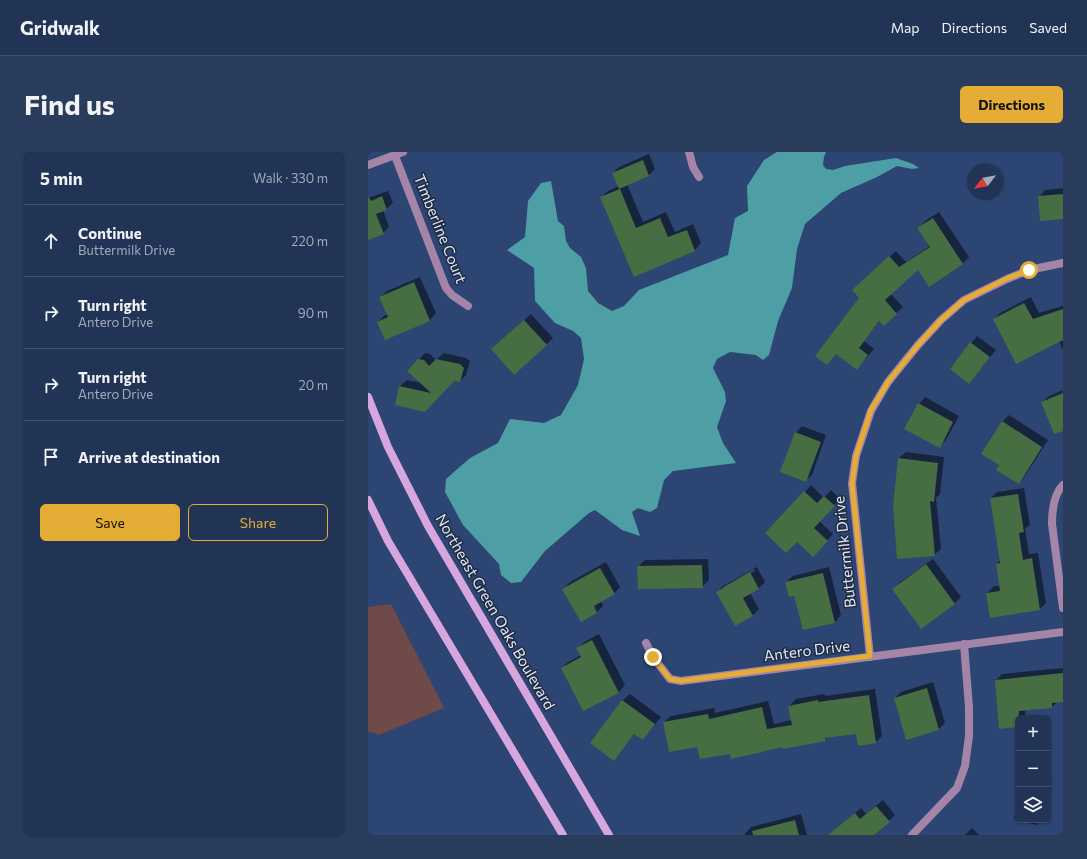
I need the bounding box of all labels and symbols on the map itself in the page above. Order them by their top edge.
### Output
north arrow [967,164,1003,200]
street label: Timberline Court [411,171,471,286]
route start [1020,261,1038,279]
street label: Buttermilk Drive [829,495,859,609]
street label: Northeast Green Oaks Boulevard [432,510,559,713]
street label: Antero Drive [763,636,851,664]
route end [644,648,662,666]

